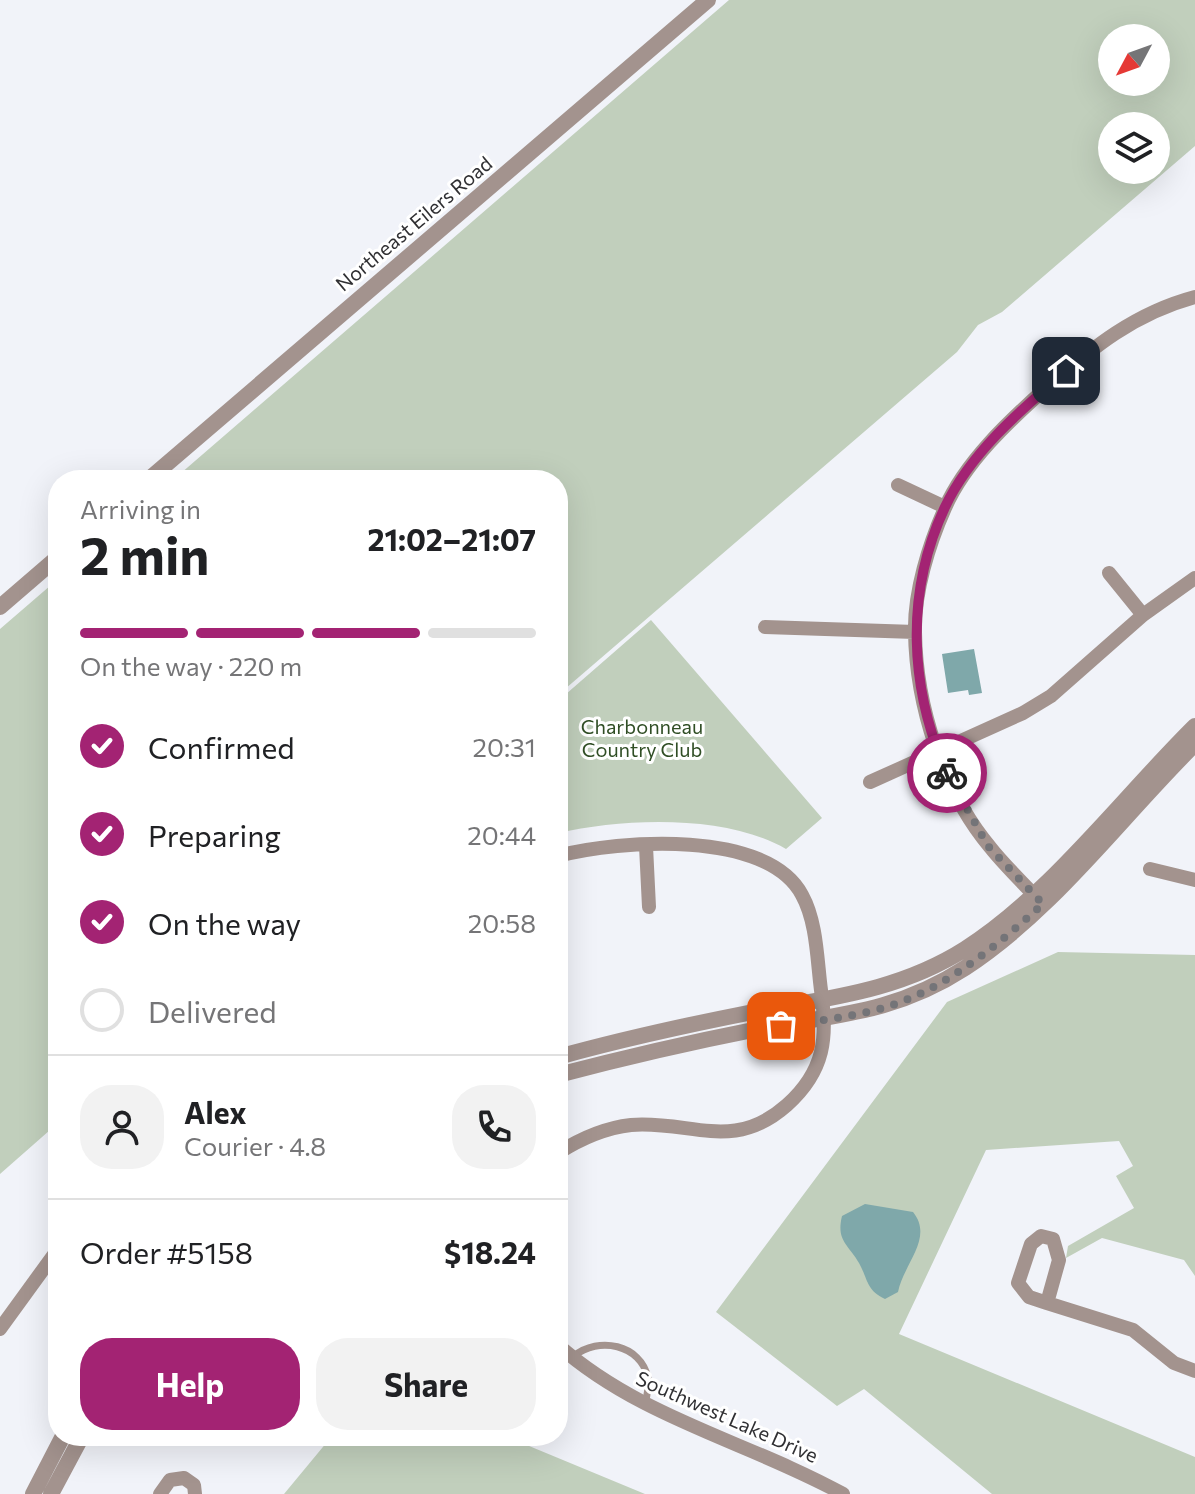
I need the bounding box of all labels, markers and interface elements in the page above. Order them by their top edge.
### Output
north arrow [1098,24,1170,96]
map controls [1098,24,1170,184]
button: layers [1098,112,1170,184]
street label: Northeast Eilers Road [330,151,496,296]
pin [1032,337,1100,405]
icon: home [1044,349,1088,393]
text: Arriving in [80,493,201,524]
text: 21:02–21:07 [367,520,536,557]
text: 2 min [80,522,209,586]
text: On the way · 220 m [80,650,302,681]
park label: Charbonneau Country Club [581,714,703,761]
icon: check [80,724,124,768]
text: Confirmed [148,728,295,765]
text: 20:31 [473,731,536,762]
courier [907,733,987,813]
icon: bike [925,751,969,795]
icon: check [80,812,124,856]
text: Preparing [148,816,281,853]
text: 20:44 [467,819,536,850]
icon: check [80,900,124,944]
text: On the way [148,904,301,941]
text: 20:58 [468,907,536,938]
text: Delivered [148,992,277,1029]
pin [747,992,815,1060]
icon: bag [759,1004,803,1048]
button: person [80,1085,164,1169]
button: phone [452,1085,536,1169]
text: Alex [184,1093,247,1130]
text: Courier · 4.8 [184,1130,326,1161]
text: Order #5158 [80,1233,253,1270]
text: $18.24 [444,1233,536,1270]
button: Help [80,1338,300,1430]
button: Share [316,1338,536,1430]
street label: Southwest Lake Drive [633,1365,822,1467]

